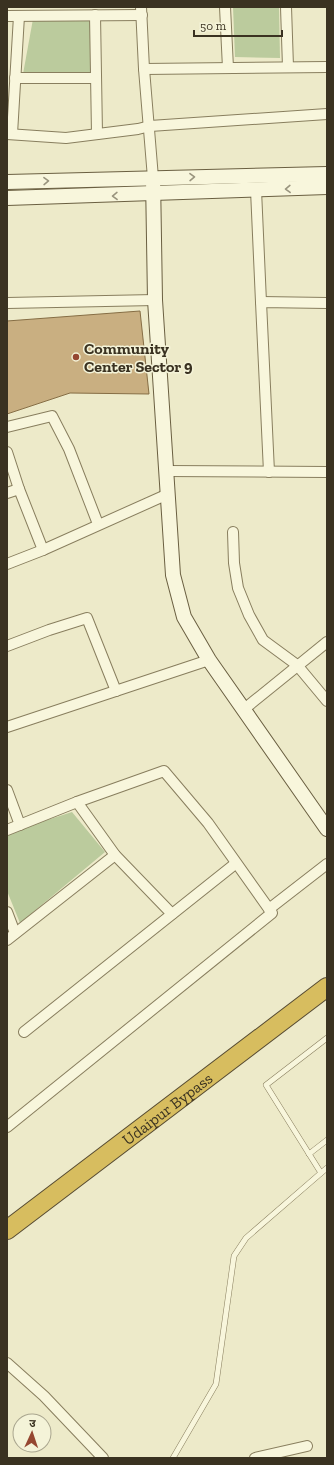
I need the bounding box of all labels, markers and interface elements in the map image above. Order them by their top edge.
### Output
scale bar [194,12,282,38]
text: 50 m [200,19,227,33]
one-way arrow [189,173,195,182]
one-way arrow [43,177,49,185]
one-way arrow [285,184,291,193]
one-way arrow [112,191,118,200]
place label: Community Center Sector 9 [84,339,193,376]
marker: Community Center Sector 9 [71,352,81,362]
street label: Udaipur Bypass [118,1068,216,1149]
north arrow [12,1413,52,1453]
text: उ [29,1417,37,1430]

